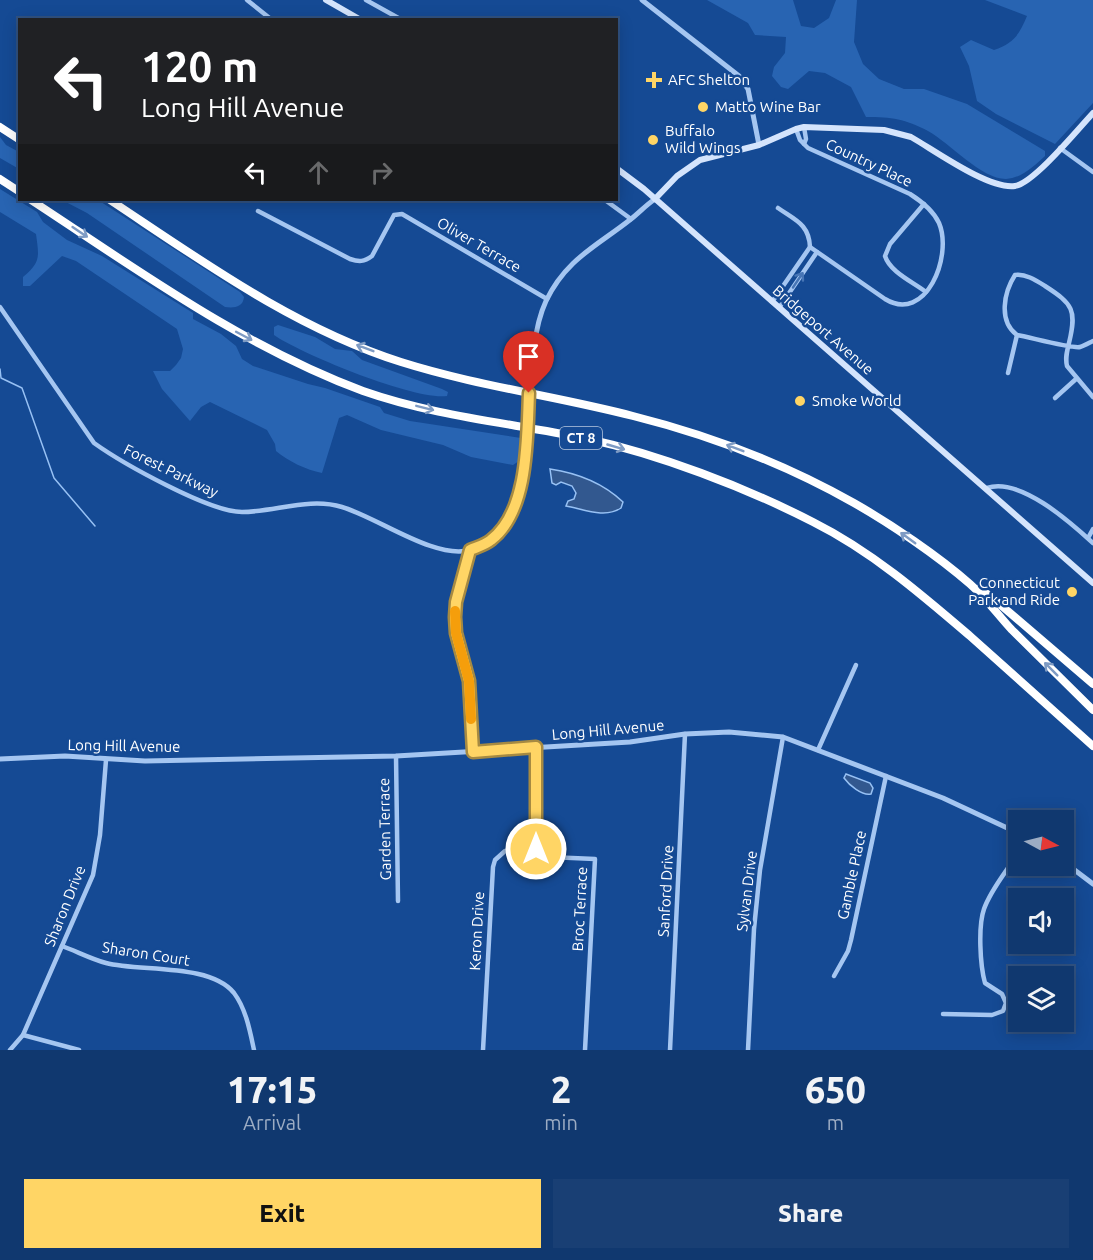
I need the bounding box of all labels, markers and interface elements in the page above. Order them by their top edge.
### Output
icon: left [42,42,120,120]
text: 120 m [141,43,258,90]
marker: AFC Shelton [645,71,663,89]
place label: AFC Shelton [668,71,750,88]
text: Long Hill Avenue [141,92,344,122]
place label: Matto Wine Bar [715,98,821,115]
marker: Matto Wine Bar [696,100,710,114]
place label: Buffalo Wild Wings [665,122,740,156]
marker: Buffalo Wild Wings [646,133,660,147]
street label: Country Place [823,135,915,190]
icon: left [239,156,272,189]
icon: ahead [302,156,335,189]
icon: right [365,156,398,189]
street label: Oliver Terrace [434,214,524,275]
one-way arrow [71,226,88,238]
one-way arrow [792,273,804,289]
street label: Bridgeport Avenue [770,281,877,378]
one-way arrow [235,331,253,343]
pin [503,331,554,393]
icon: arrive [512,340,545,373]
one-way arrow [356,342,375,353]
place label: Smoke World [812,392,901,409]
marker: Smoke World [793,394,807,408]
one-way arrow [415,402,434,414]
road number: CT 8 [560,427,602,449]
street label: Forest Parkway [121,440,221,501]
one-way arrow [606,442,625,453]
one-way arrow [726,442,745,453]
one-way arrow [900,532,916,544]
place label: Connecticut Park and Ride [968,574,1060,608]
marker: Connecticut Park and Ride [1065,585,1079,599]
one-way arrow [1044,661,1059,676]
street label: Long Hill Avenue [551,716,665,743]
street label: Long Hill Avenue [67,736,181,755]
street label: Garden Terrace [375,778,394,880]
north arrow [1008,810,1074,876]
map controls [1008,810,1074,1032]
position arrow [504,817,568,881]
street label: Gamble Place [834,829,869,921]
street label: Sanford Drive [655,845,676,937]
street label: Sylvan Drive [733,850,760,932]
street label: Sharon Drive [41,863,89,949]
street label: Broc Terrace [569,866,590,952]
button: sound [1008,888,1074,954]
street label: Keron Drive [466,891,487,971]
street label: Sharon Court [101,938,191,969]
button: layers [1008,966,1074,1032]
text: 17:15 [227,1069,317,1110]
text: 2 [551,1069,571,1110]
text: 650 [805,1069,866,1110]
text: Arrival [243,1111,301,1134]
text: min [544,1111,578,1134]
text: m [827,1111,844,1134]
button: Exit [24,1179,541,1248]
button: Share [553,1179,1069,1248]

